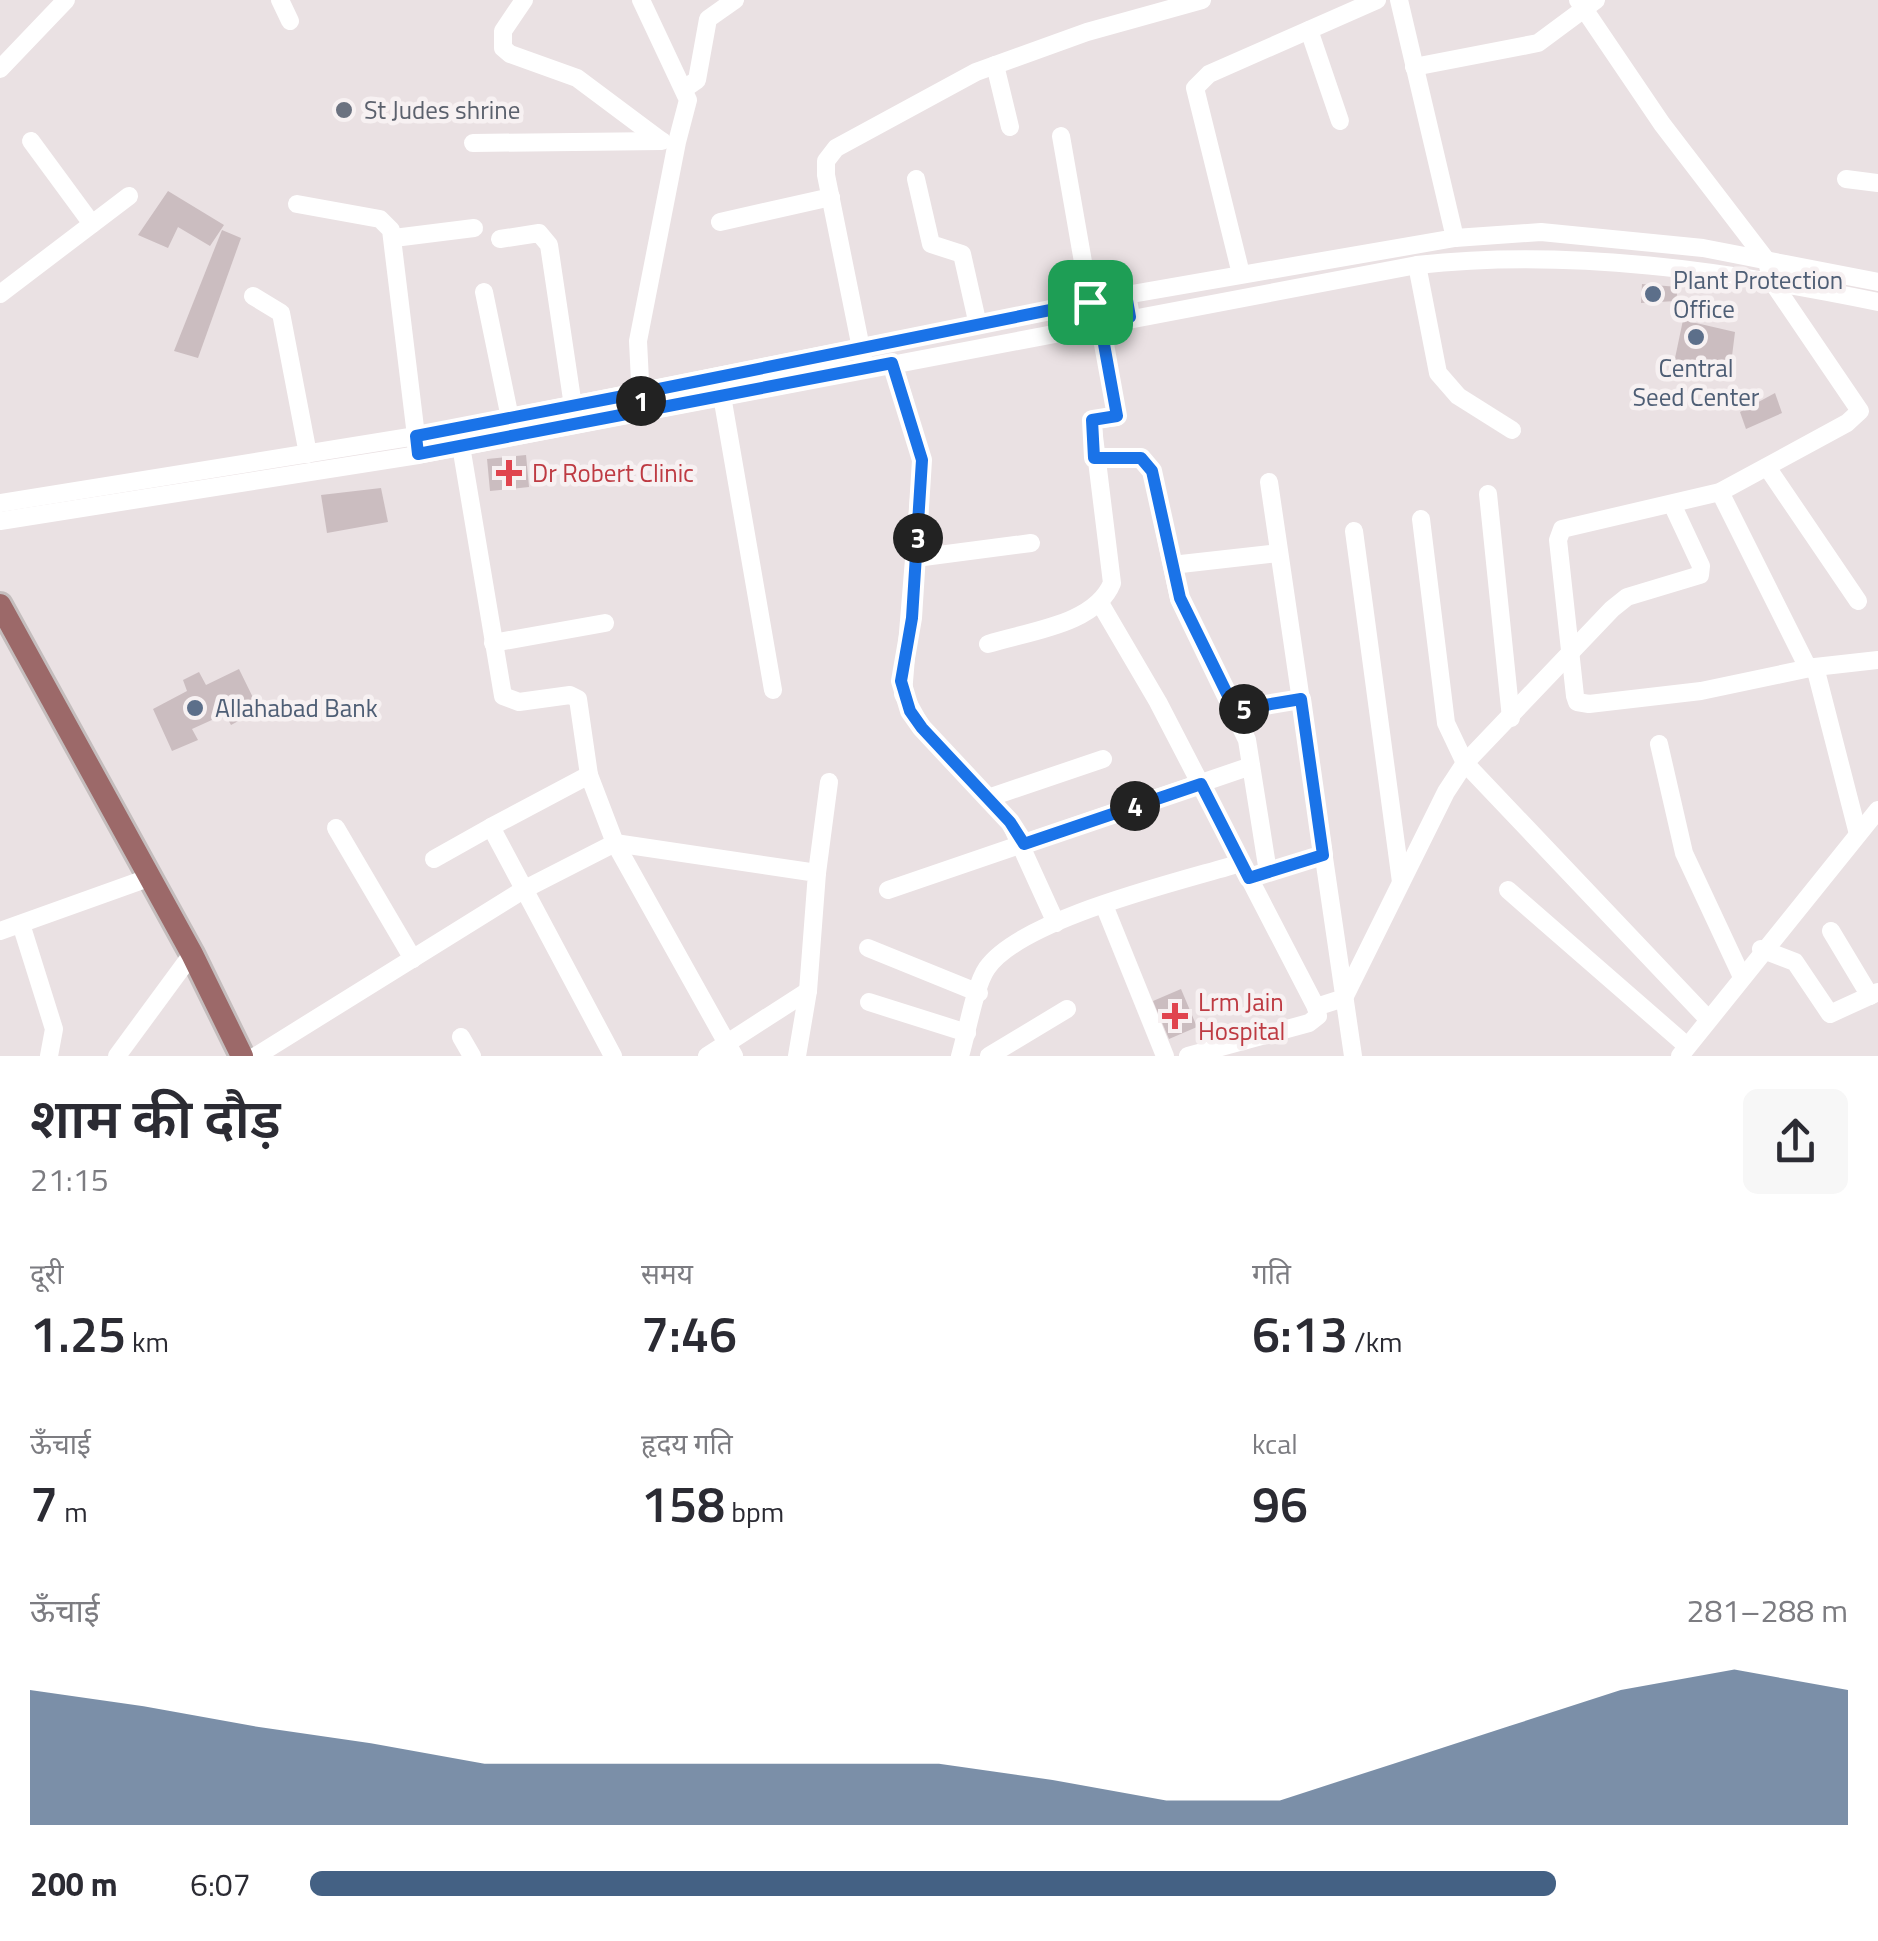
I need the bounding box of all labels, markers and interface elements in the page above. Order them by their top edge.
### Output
place label: St Judes shrine [364,91,520,129]
marker: St Judes shrine [333,99,355,121]
pin [1048,260,1133,345]
place label: Plant Protection Office [1673,261,1843,328]
icon: arrive [1063,275,1118,330]
marker: Plant Protection Office [1642,283,1664,305]
marker: Central Seed Center [1685,326,1707,348]
place label: Central Seed Center [1633,349,1760,416]
pin: 1 [616,376,666,426]
text: 1 [633,379,649,422]
place label: Dr Robert Clinic [532,454,694,492]
marker: Dr Robert Clinic [496,460,522,486]
pin: 3 [893,513,943,563]
text: 3 [910,516,926,559]
pin: 5 [1219,684,1269,734]
text: 5 [1236,687,1252,730]
place label: Allahabad Bank [215,689,378,727]
marker: Allahabad Bank [184,697,206,719]
pin: 4 [1110,781,1160,831]
text: 4 [1127,784,1143,827]
place label: Lrm Jain Hospital [1198,983,1285,1050]
marker: Lrm Jain Hospital [1162,1003,1188,1029]
text: शाम की दौड़ [30,1076,281,1159]
button: share [1743,1089,1848,1194]
text: 21:15 [30,1155,109,1203]
text: दूरी [30,1252,64,1295]
text: समय [641,1252,693,1295]
text: गति [1252,1252,1291,1295]
text: 1.25 [30,1295,126,1371]
text: 7:46 [641,1295,737,1371]
text: 6:13 [1252,1295,1348,1371]
text: km [126,1320,169,1363]
text: /km [1348,1320,1402,1363]
text: ऊँचाई [30,1422,91,1465]
text: हृदय गति [641,1422,733,1465]
text: kcal [1252,1422,1298,1465]
text: 7 [30,1465,58,1541]
text: 158 [641,1465,725,1541]
text: 96 [1252,1465,1308,1541]
text: m [58,1490,88,1533]
text: bpm [725,1490,784,1533]
text: ऊँचाई [30,1586,99,1634]
text: 281–288 m [1686,1586,1848,1634]
text: 200 m [30,1860,118,1908]
text: 6:07 [190,1860,251,1908]

